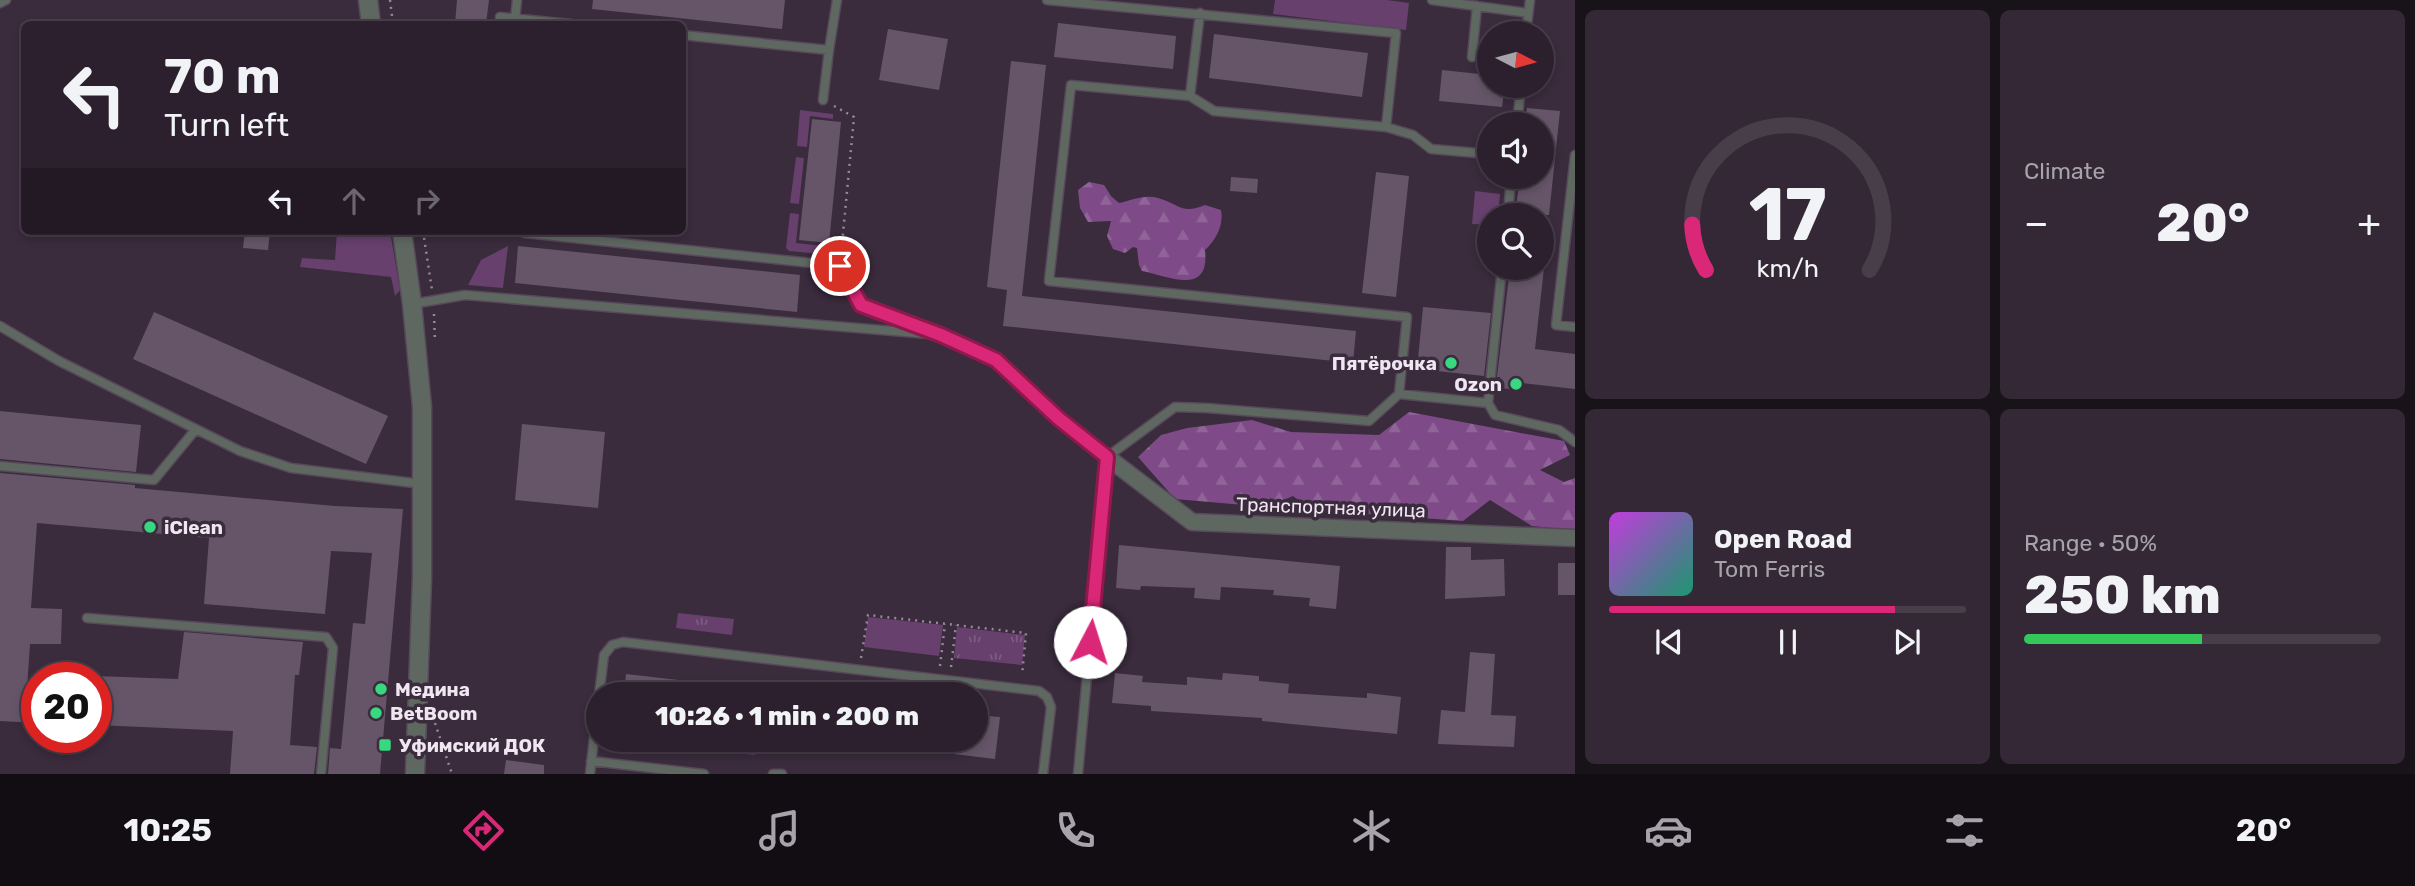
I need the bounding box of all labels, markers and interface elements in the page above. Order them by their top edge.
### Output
north arrow [1477,21,1554,98]
map controls [1477,21,1554,280]
text: 70 m [164,47,281,105]
icon: left [49,49,140,140]
text: Turn left [164,106,289,144]
button: sound [1477,112,1554,189]
text: Climate [2024,157,2105,185]
text: 17 [1749,173,1826,259]
icon: left [262,182,300,220]
icon: ahead [335,182,373,220]
icon: right [408,182,446,220]
text: 20° [2156,192,2250,254]
text: − [2024,200,2049,246]
text: + [2357,200,2381,246]
button: search [1477,203,1554,280]
pin [810,236,870,296]
icon: arrive [821,247,859,285]
text: km/h [1756,254,1819,283]
place label: Пятёрочка [1332,352,1437,375]
marker: Пятёрочка [1443,355,1459,371]
place label: Ozon [1454,373,1502,396]
marker: Ozon [1508,376,1524,392]
street label: Транспортная улица [1236,493,1426,522]
place label: iClean [164,516,223,539]
marker: iClean [142,519,158,535]
text: Open Road [1714,524,1852,555]
text: Range · 50% [2024,529,2157,557]
text: Tom Ferris [1714,555,1825,583]
text: 250 km [2024,564,2221,626]
position arrow [1053,605,1127,679]
icon: previous [1650,623,1688,661]
icon: pause [1769,623,1807,661]
icon: next [1888,623,1926,661]
speed limit sign: 20 [21,662,112,753]
place label: Медина [395,678,470,701]
marker: Медина [373,681,389,697]
text: 10:26 · 1 min · 200 m [655,701,919,732]
place label: BetBoom [390,702,478,725]
marker: BetBoom [368,705,384,721]
place label: Уфимский ДОК [399,734,545,757]
marker: Уфимский ДОК [377,737,393,753]
icon: directions [459,806,508,855]
icon: music [755,806,804,855]
icon: phone [1051,806,1100,855]
icon: climate [1347,806,1396,855]
icon: car [1644,806,1693,855]
icon: filters [1940,806,1989,855]
text: 10:25 [124,811,212,849]
text: 20° [2236,811,2291,849]

